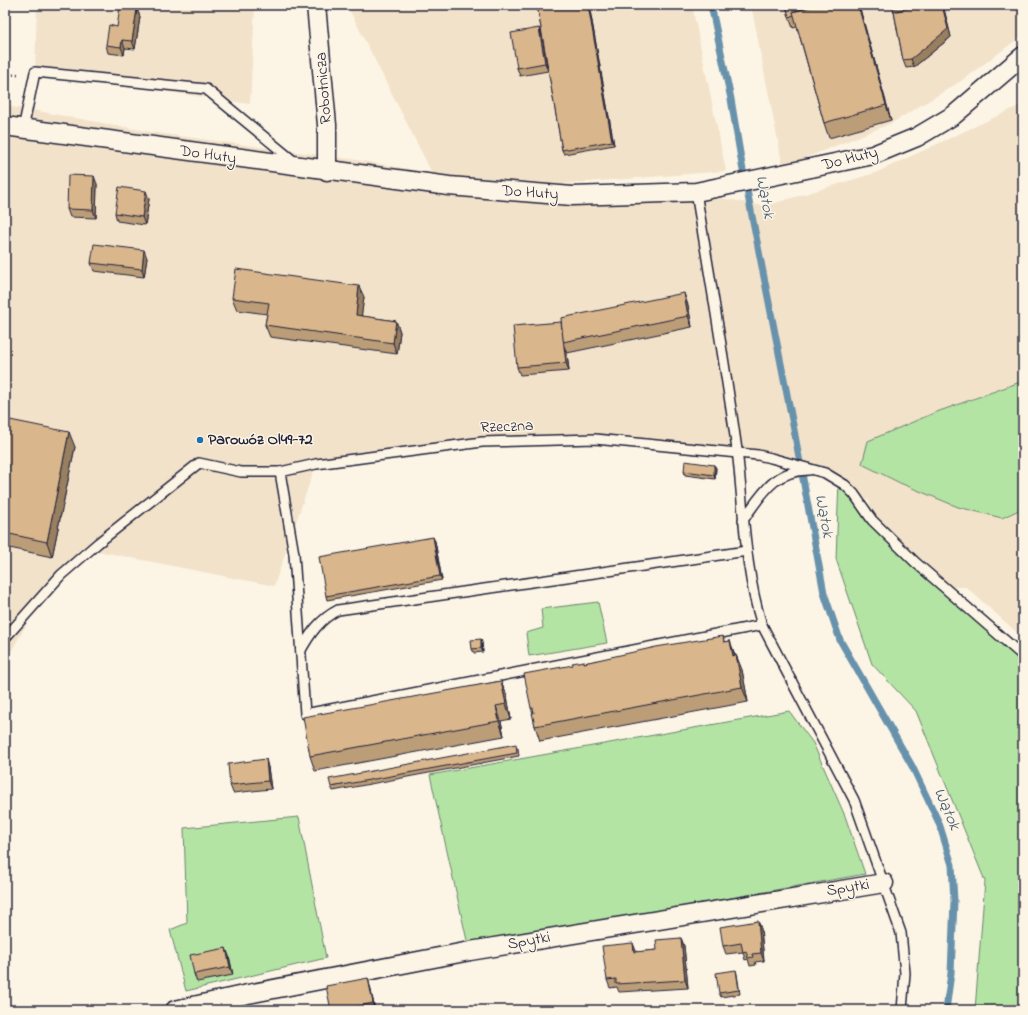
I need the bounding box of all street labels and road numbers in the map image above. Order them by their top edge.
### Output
street label: Robotnicza [310,51,338,125]
street label: Do Huty [177,139,238,171]
street label: Do Huty [819,140,881,178]
street label: Do Huty [500,179,559,207]
street label: Rzeczna [480,414,534,440]
street label: Spytki [825,873,871,903]
street label: Spytki [506,925,552,957]

